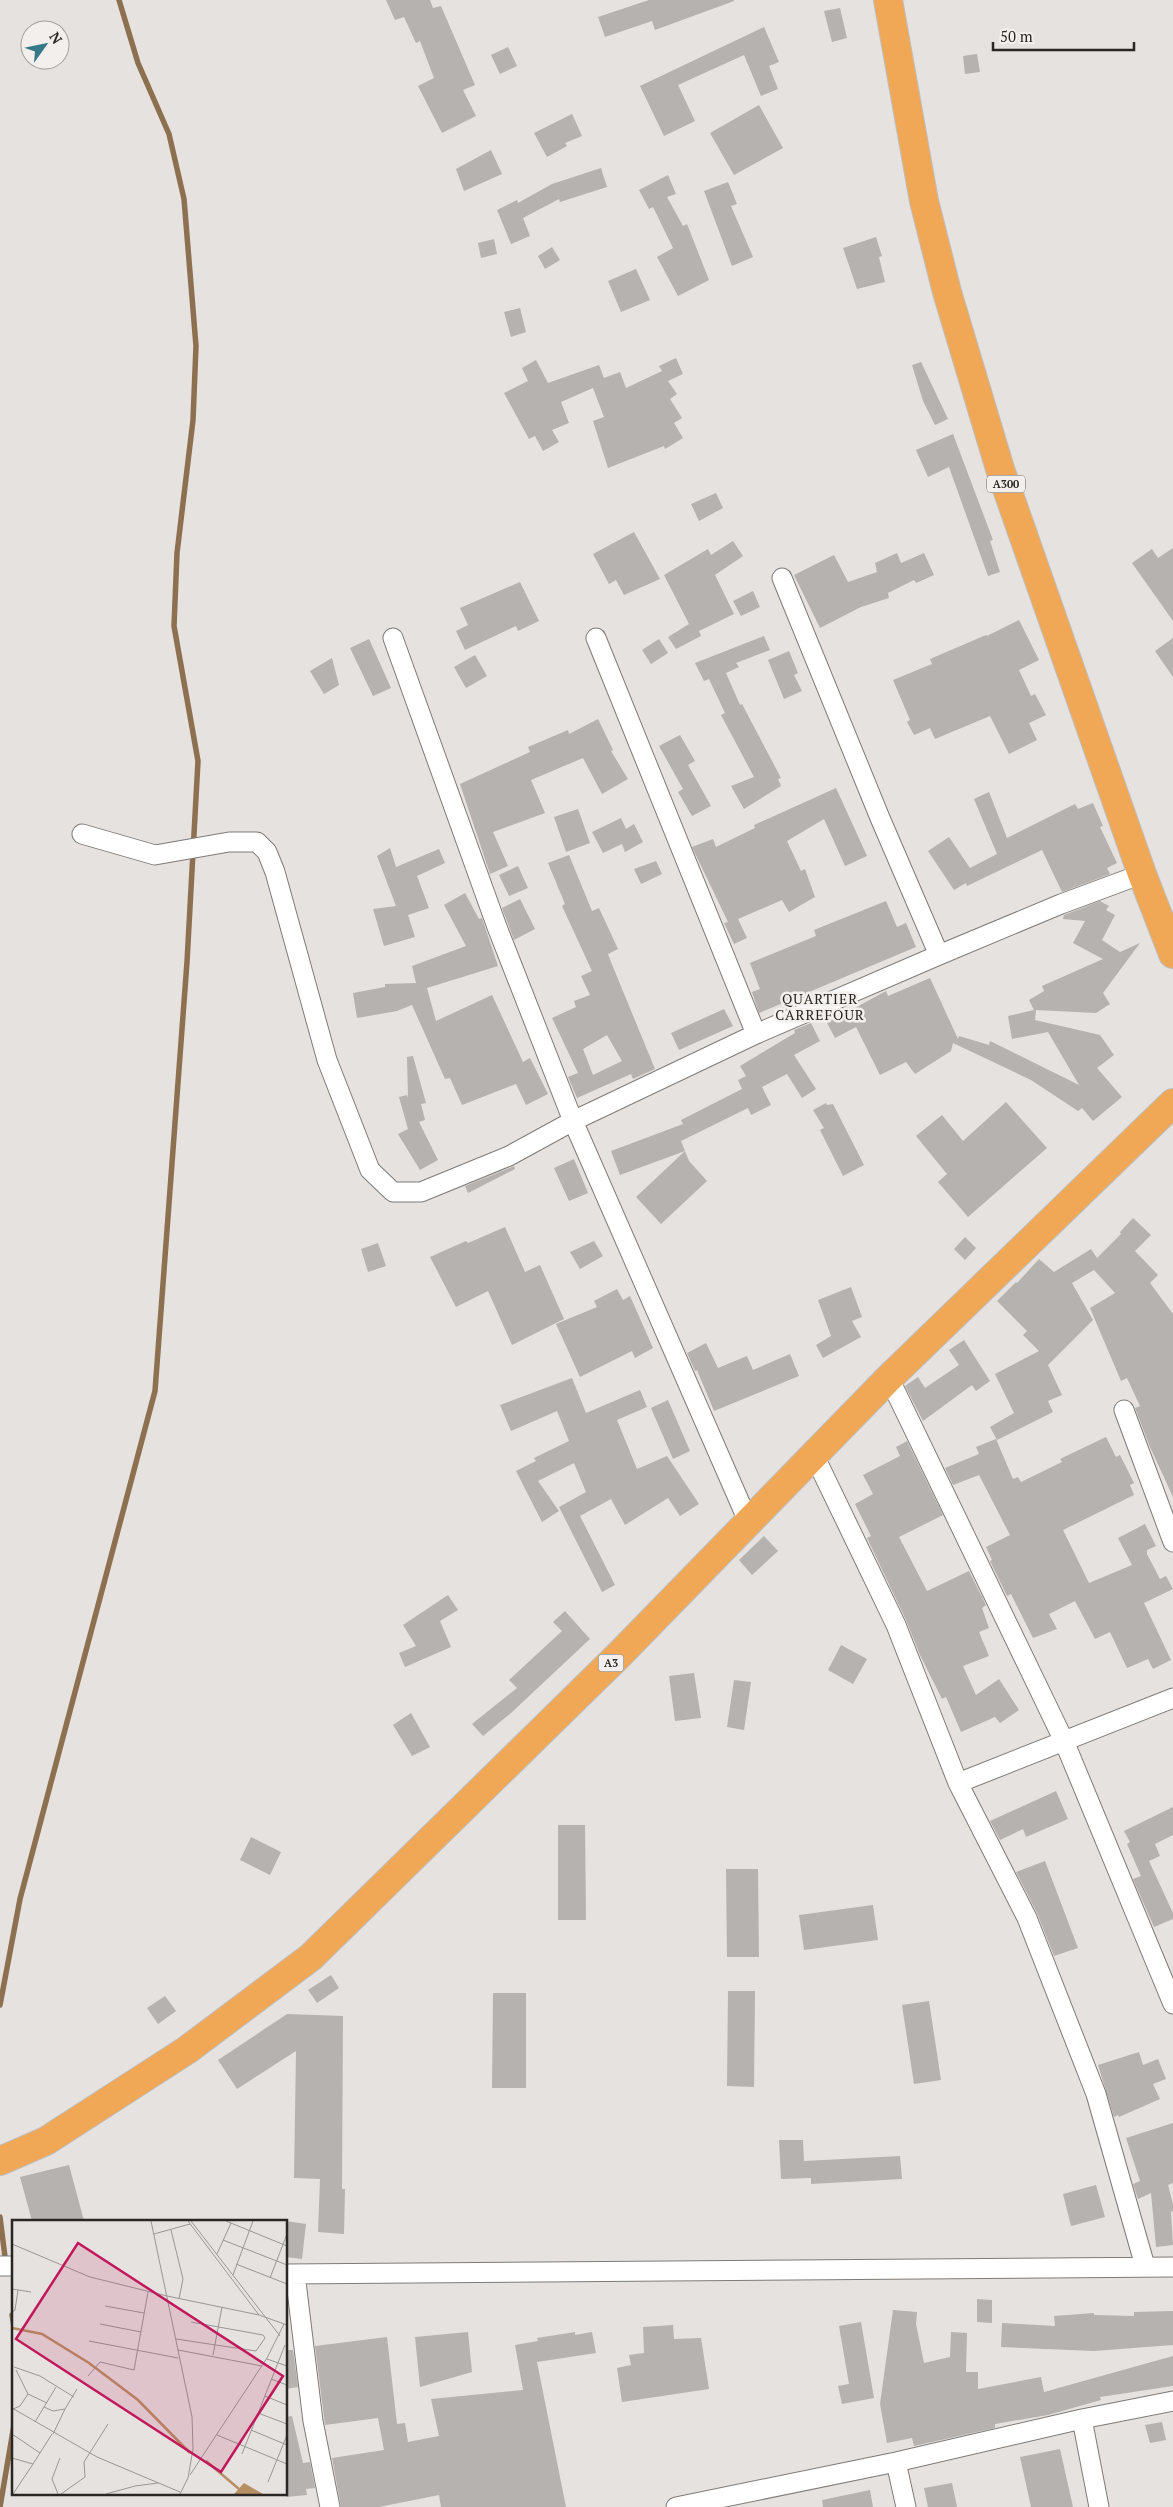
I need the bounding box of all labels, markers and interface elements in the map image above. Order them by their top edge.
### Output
north arrow [20,20,70,70]
scale bar [993,20,1134,52]
text: 50 m [1000,26,1033,46]
text: N [45,28,67,48]
road number: A300 [987,476,1025,492]
district label: QUARTIER CARREFOUR [775,989,865,1024]
road number: A3 [598,1655,624,1672]
inset map [12,2220,288,2494]

